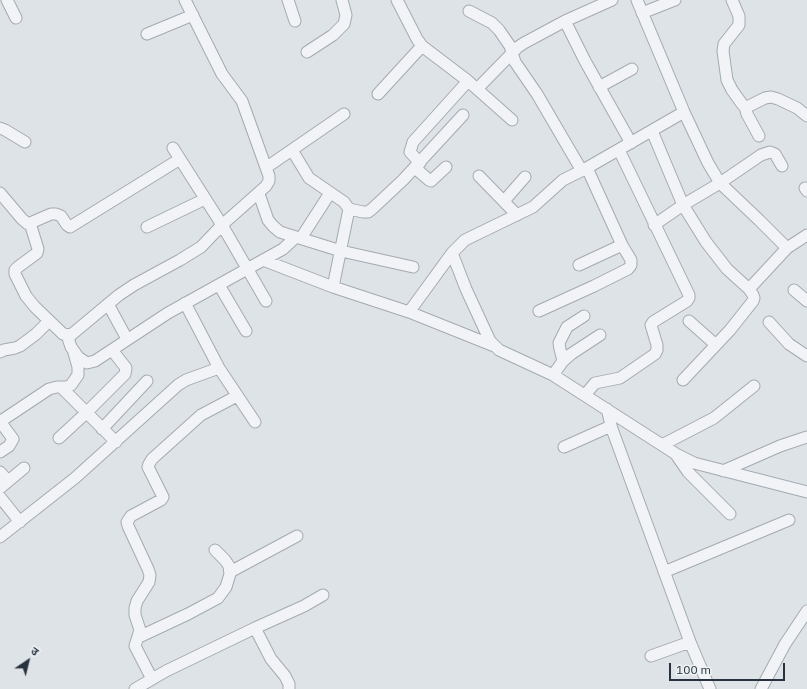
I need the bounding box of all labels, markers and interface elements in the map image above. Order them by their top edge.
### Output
north arrow [8,641,48,681]
text: उ [28,644,42,659]
scale bar [671,655,787,681]
text: 100 m [676,662,711,677]

